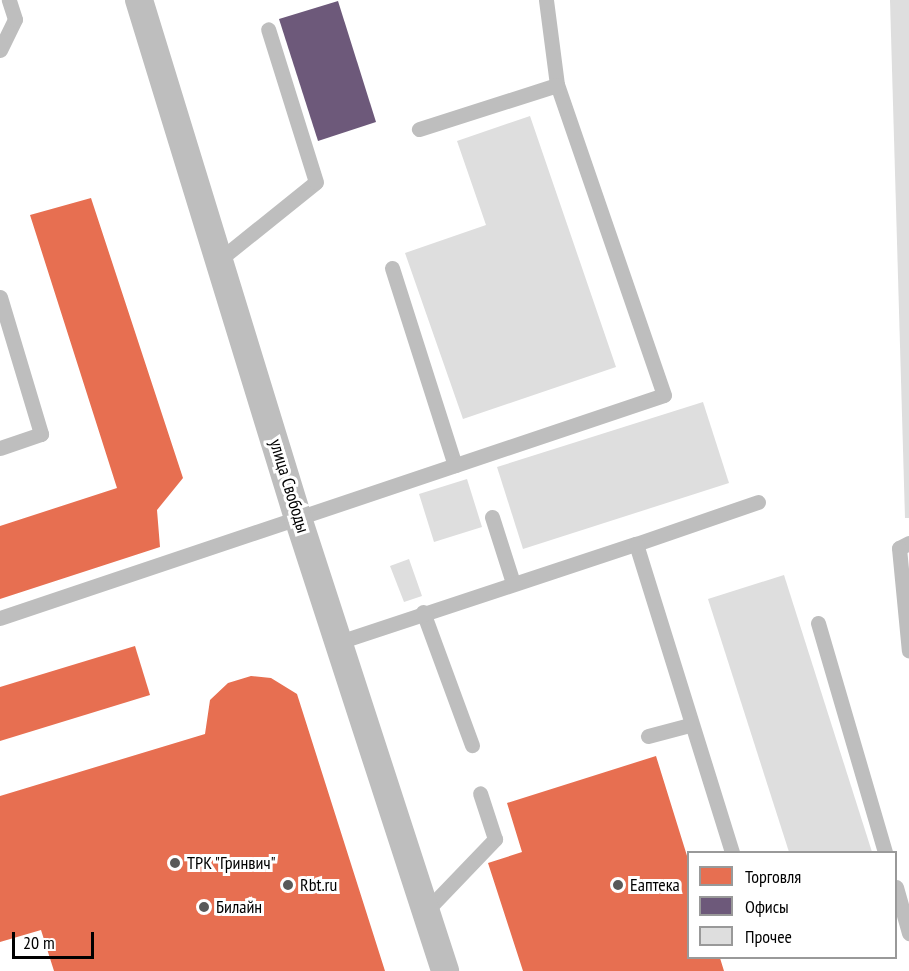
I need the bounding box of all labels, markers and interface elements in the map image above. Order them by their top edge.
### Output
street label: улица Свободы [264,436,314,536]
legend [687,851,897,959]
place label: ТРК "Гринвич" [187,852,277,874]
marker: ТРК "Гринвич" [168,856,182,870]
text: Торговля [745,865,801,888]
place label: Rbt.ru [300,874,337,896]
place label: Еаптека [630,874,680,896]
marker: Rbt.ru [281,878,295,892]
marker: Еаптека [611,878,625,892]
text: Офисы [745,895,789,918]
place label: Билайн [216,896,262,918]
marker: Билайн [197,900,211,914]
scale bar [15,920,98,958]
text: Прочее [745,925,792,948]
text: 20 m [23,931,55,954]

